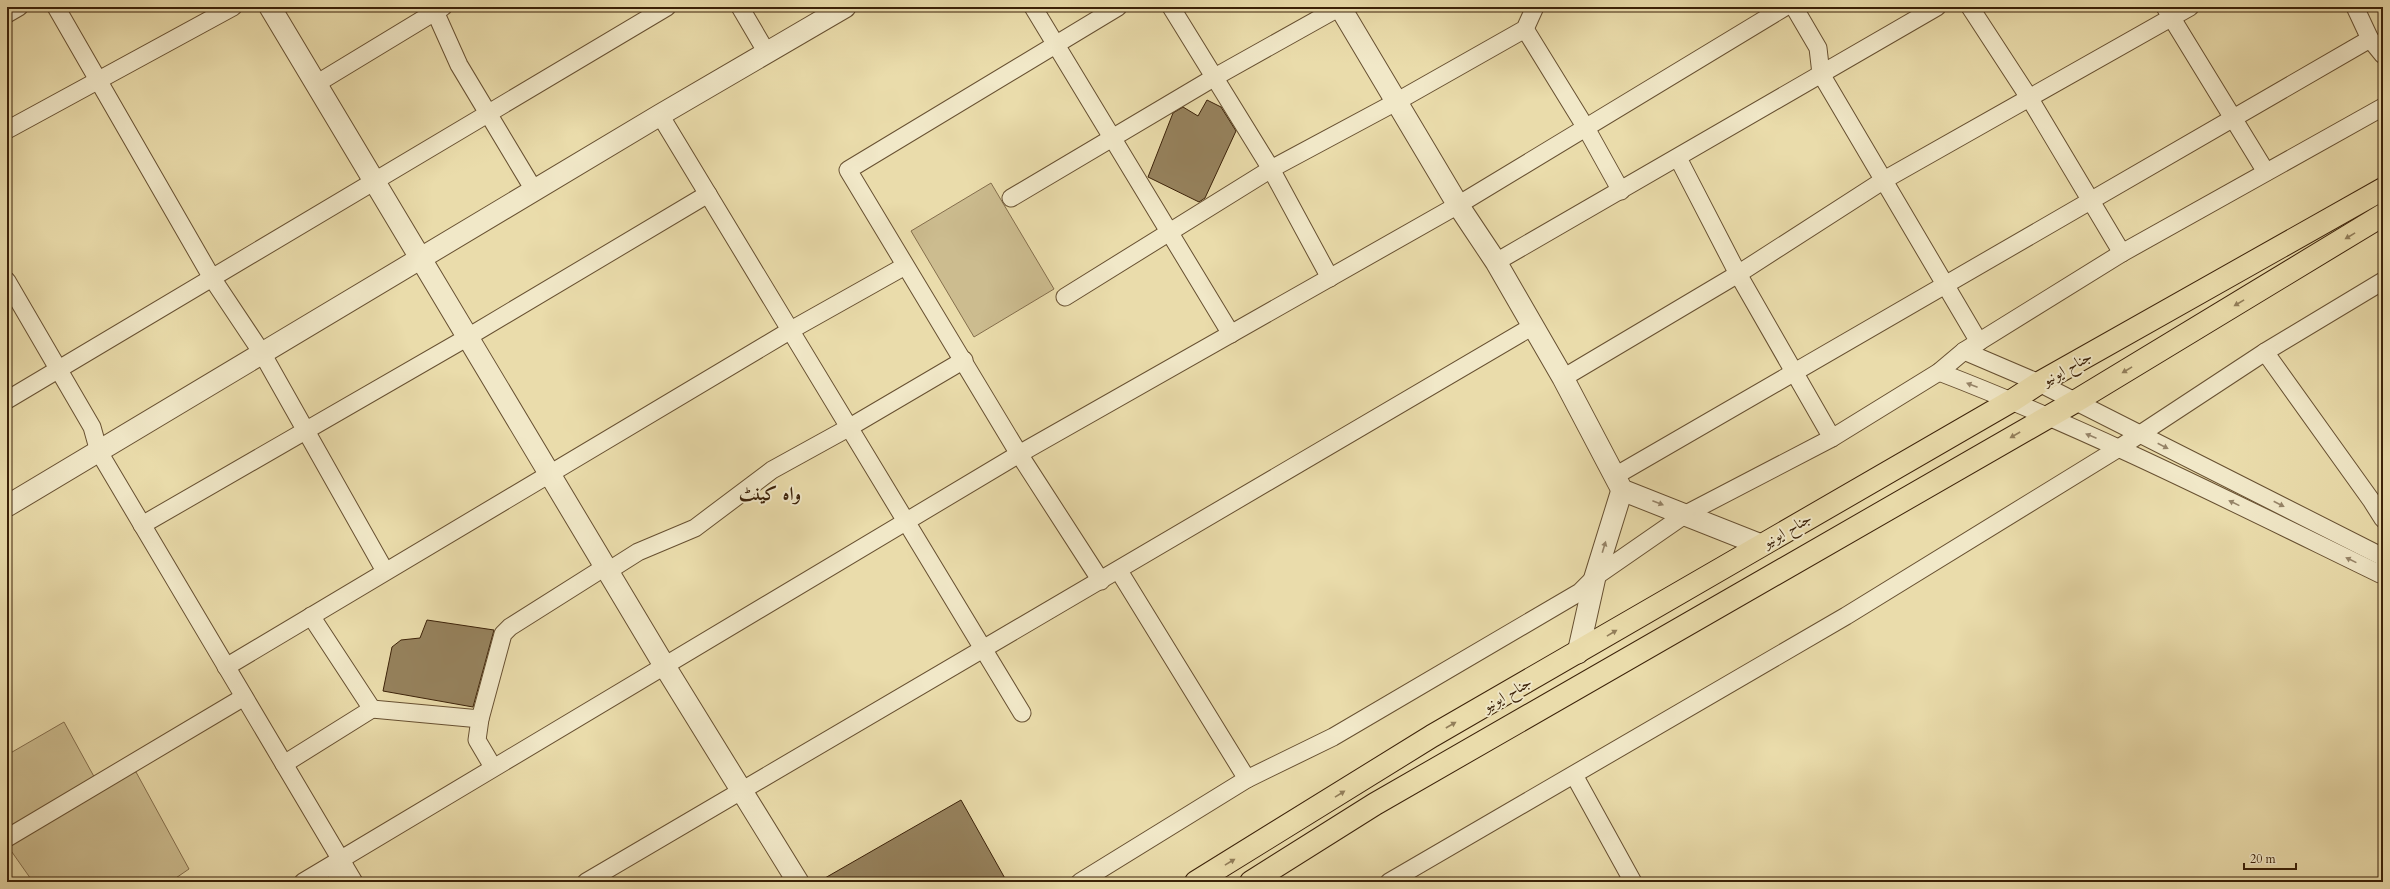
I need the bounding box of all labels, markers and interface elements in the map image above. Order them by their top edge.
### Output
one-way arrow [2344,232,2356,239]
one-way arrow [2233,299,2244,307]
street label: جناح ایونیو [2037,346,2097,393]
one-way arrow [2121,367,2133,374]
one-way arrow [1965,381,1977,387]
one-way arrow [2009,432,2021,439]
one-way arrow [2086,433,2097,439]
one-way arrow [2157,443,2169,449]
district label: واہ کینٹ [739,481,801,507]
one-way arrow [2229,500,2240,506]
one-way arrow [1653,501,1665,507]
one-way arrow [2273,501,2285,508]
street label: جناح ایونیو [1757,508,1817,556]
one-way arrow [1601,541,1607,553]
one-way arrow [2346,557,2357,563]
one-way arrow [1607,629,1617,637]
street label: جناح ایونیو [1477,672,1537,720]
one-way arrow [1445,722,1457,729]
one-way arrow [1334,790,1346,797]
scale bar [2244,845,2296,871]
text: 20 m [2250,851,2277,867]
one-way arrow [1224,858,1236,865]

